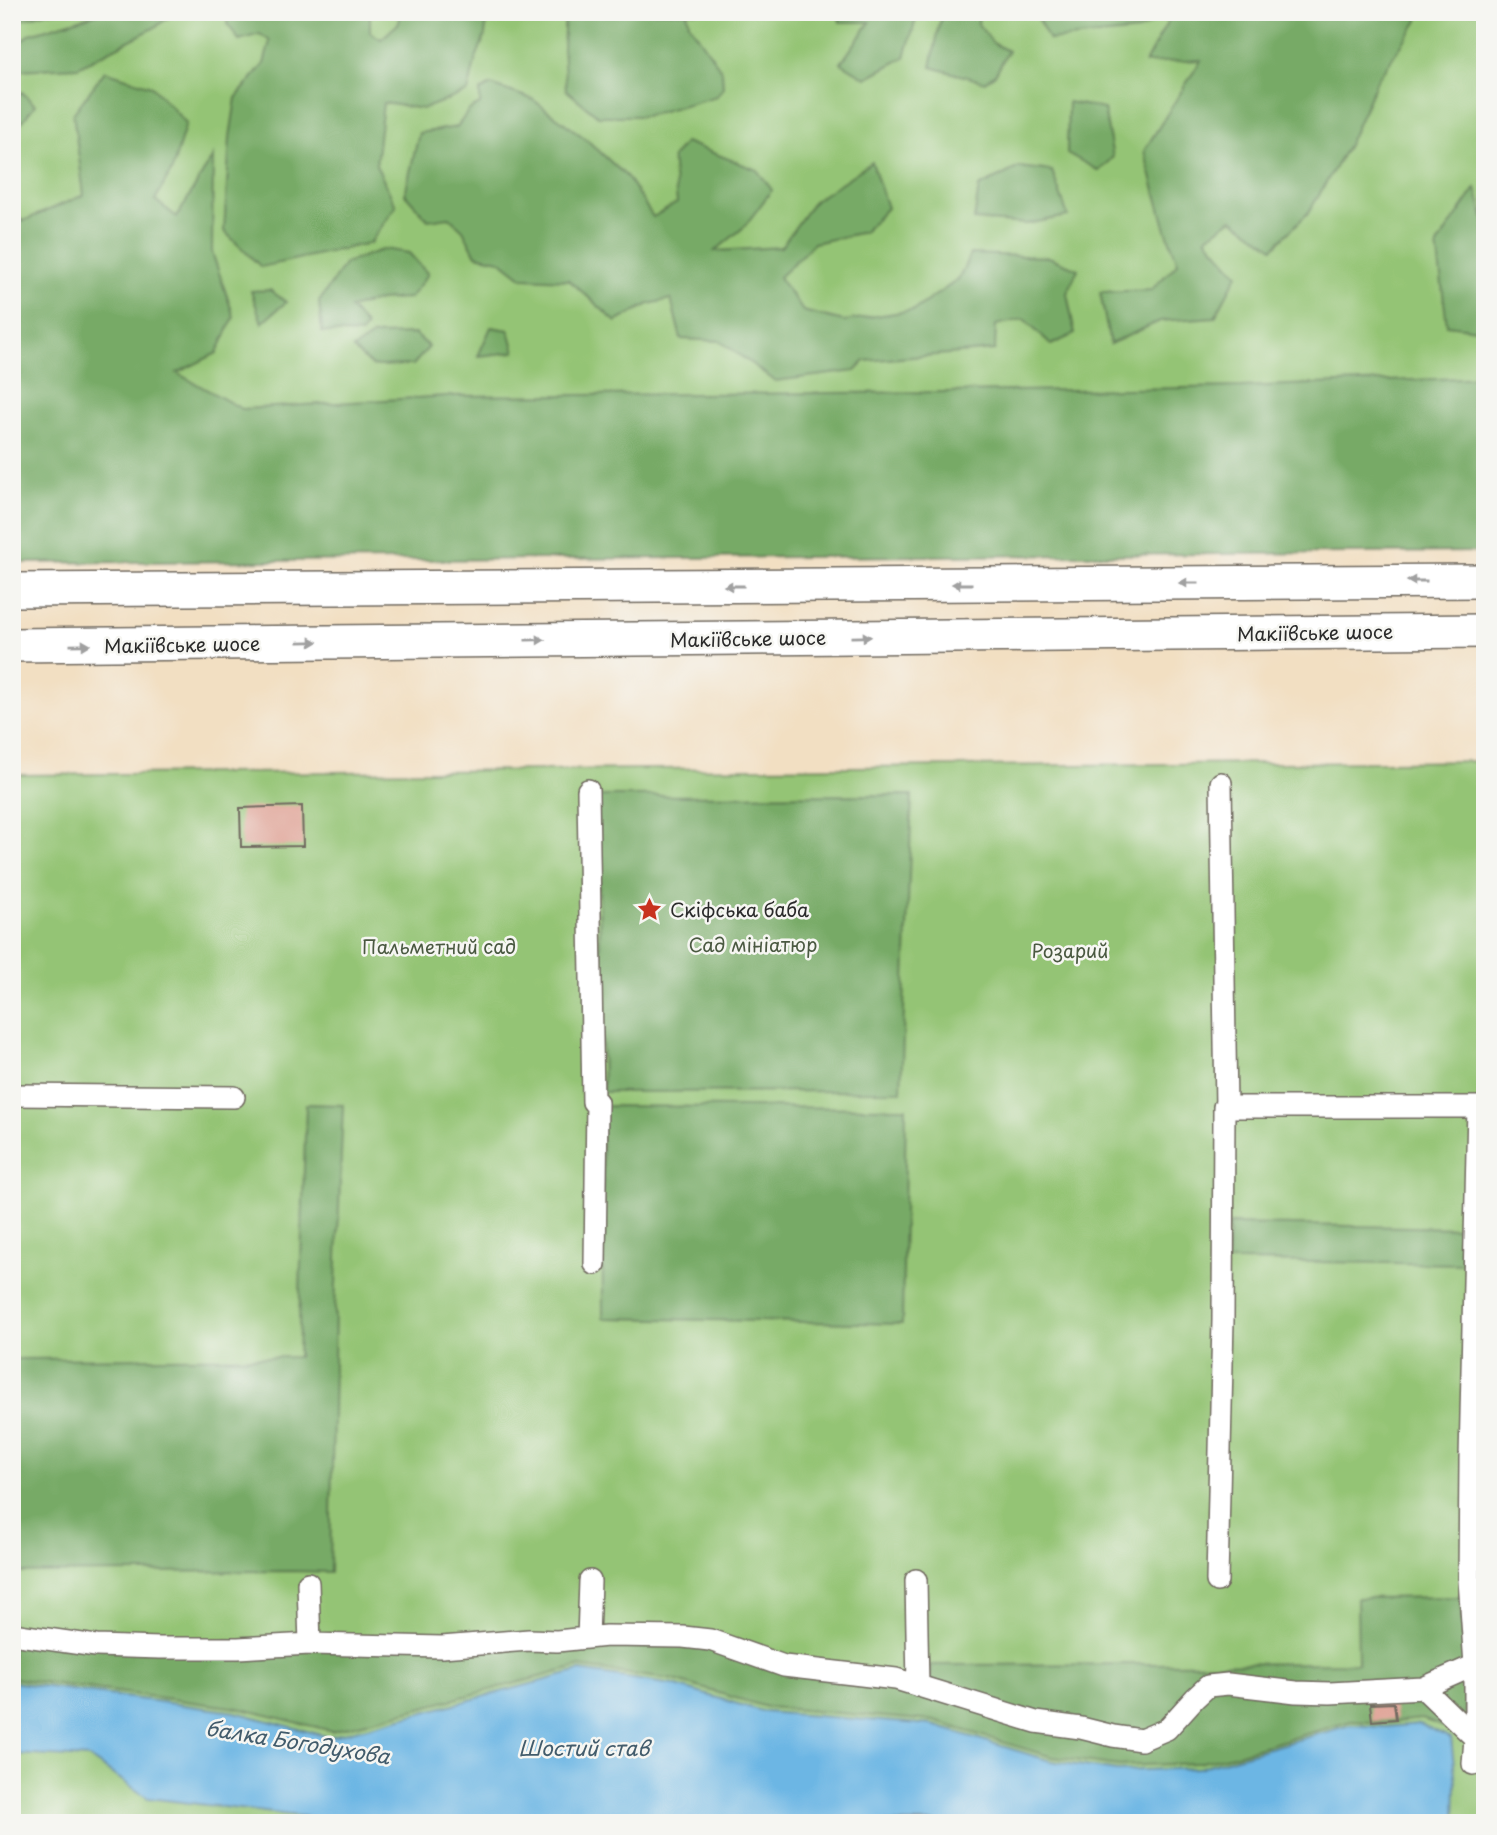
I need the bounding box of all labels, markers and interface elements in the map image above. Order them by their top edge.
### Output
one-way arrow [1405,576,1427,587]
one-way arrow [1178,577,1200,589]
one-way arrow [950,578,972,590]
one-way arrow [723,580,745,592]
street label: Макіївське шосе [1237,617,1393,647]
street label: Макіївське шосе [670,623,826,653]
street label: Макіївське шосе [104,629,260,659]
one-way arrow [850,631,872,643]
one-way arrow [525,634,547,646]
one-way arrow [297,637,319,648]
one-way arrow [70,639,92,651]
place icon: Скіфська баба [636,895,664,923]
place label: Скіфська баба [670,895,809,923]
park label: Сад мініатюр [689,930,817,958]
park label: Пальметний сад [362,932,516,960]
park label: Розарий [1032,936,1108,964]
water label: балка Богодухова [204,1711,393,1771]
water label: Шостий став [519,1731,652,1763]

